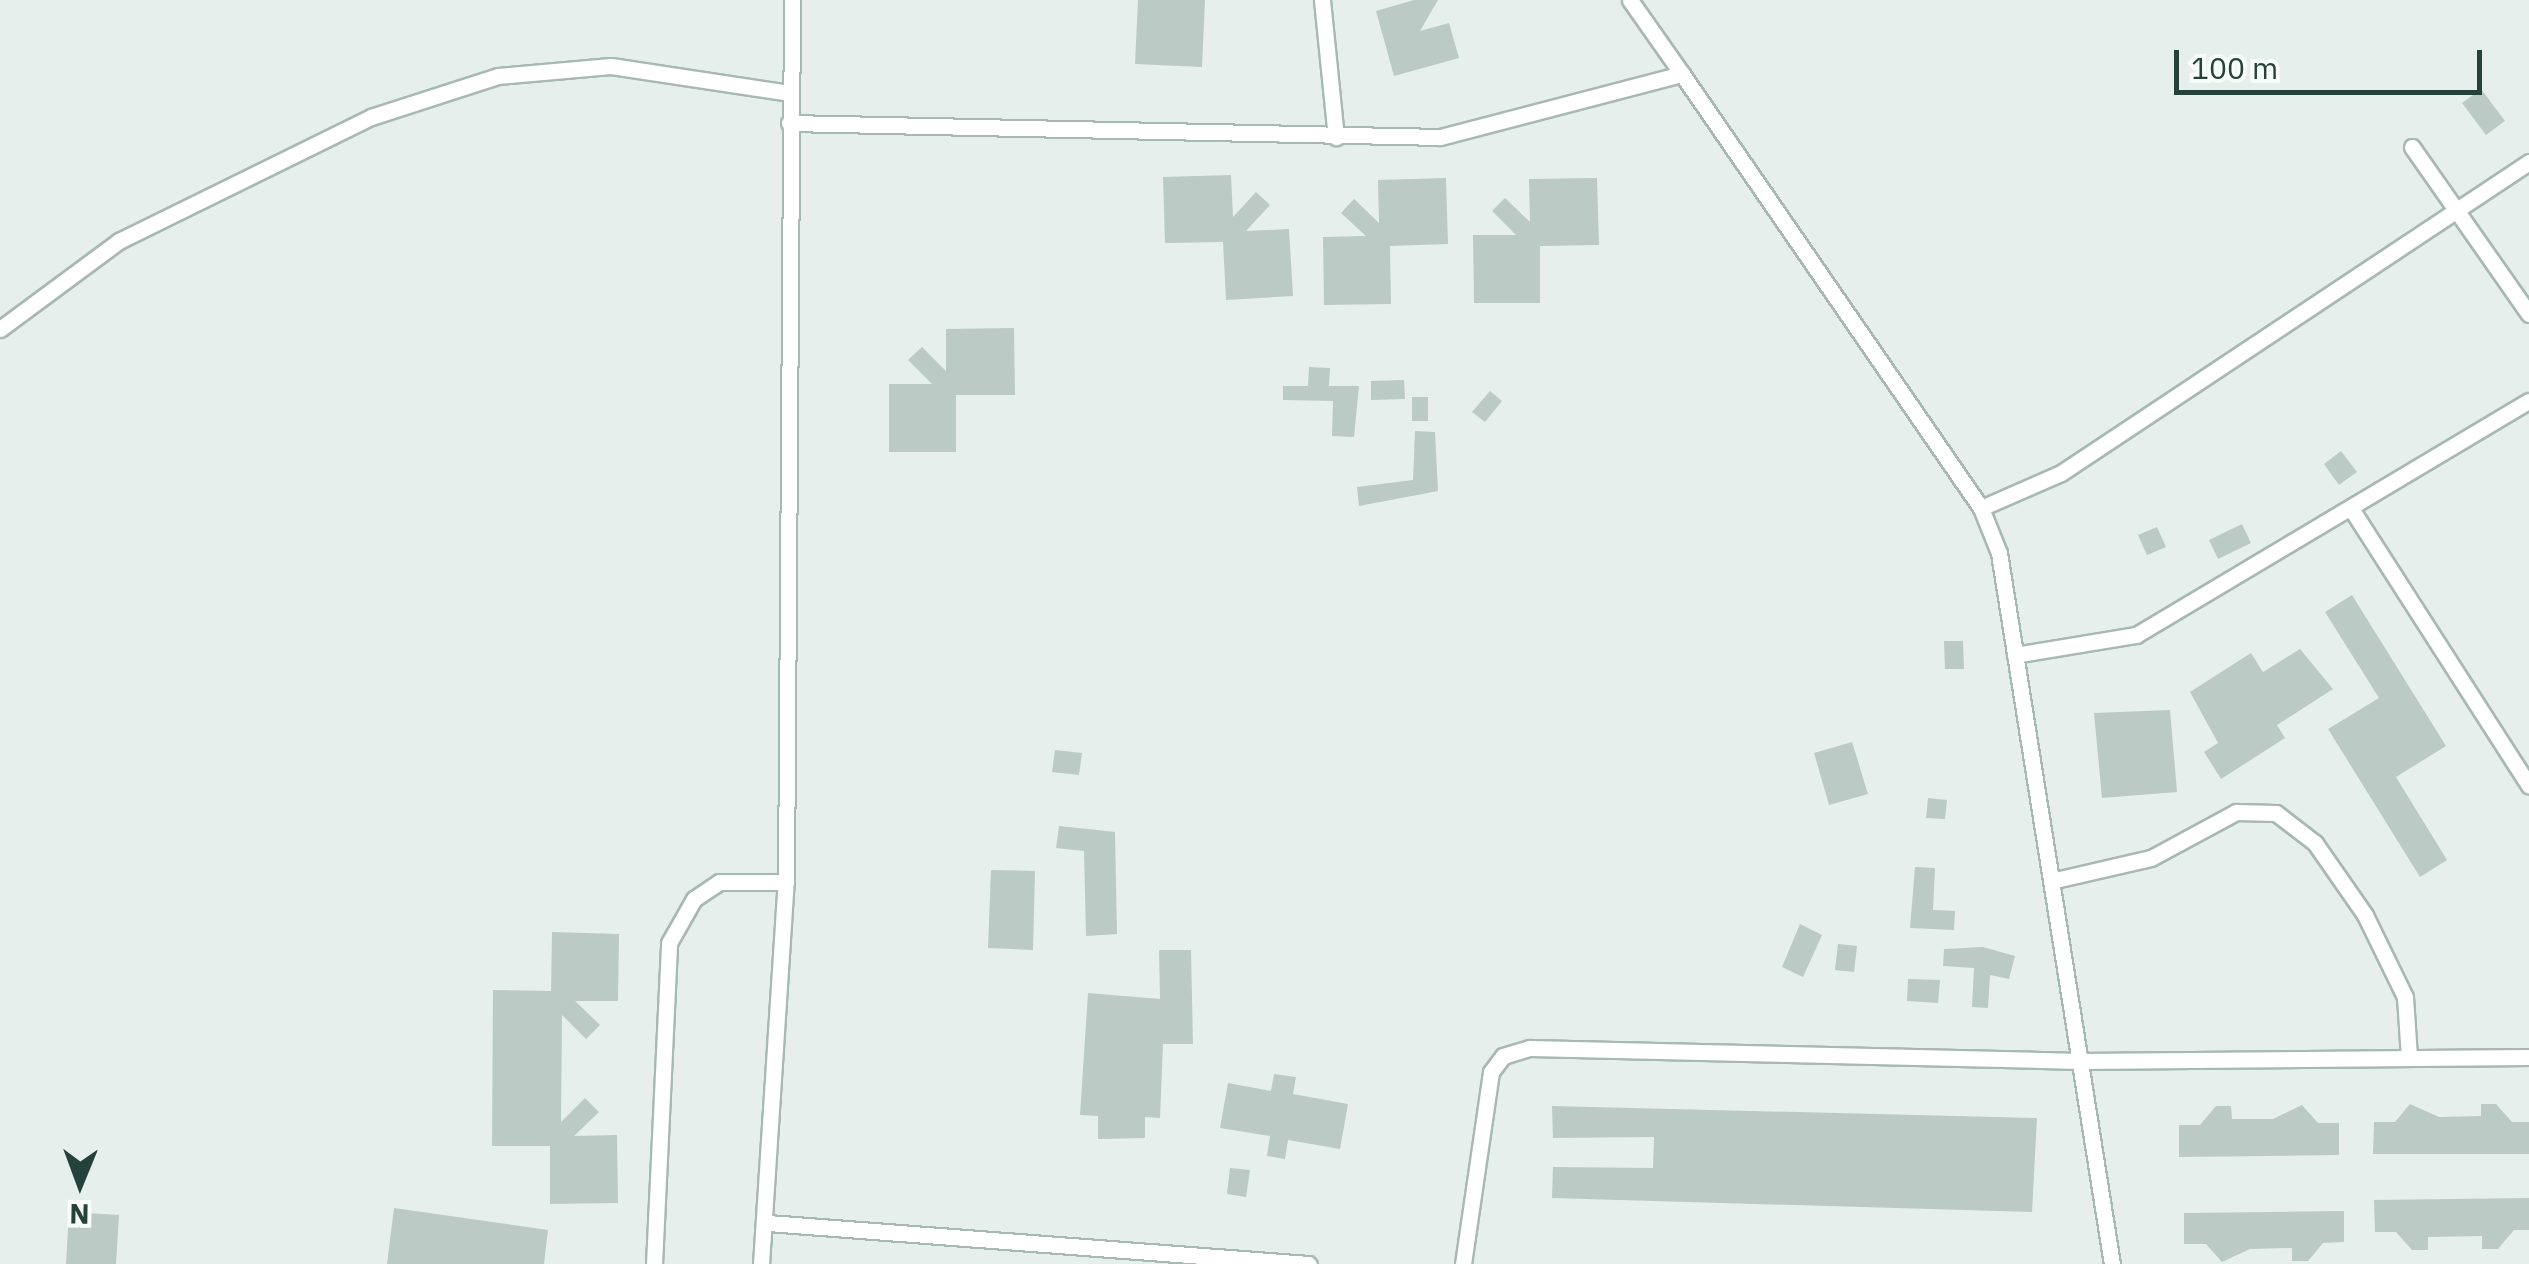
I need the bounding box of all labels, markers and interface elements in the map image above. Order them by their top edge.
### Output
scale bar [2179,30,2486,92]
text: 100 m [2191,48,2278,87]
north arrow [30,1134,130,1234]
text: N [69,1196,90,1233]

